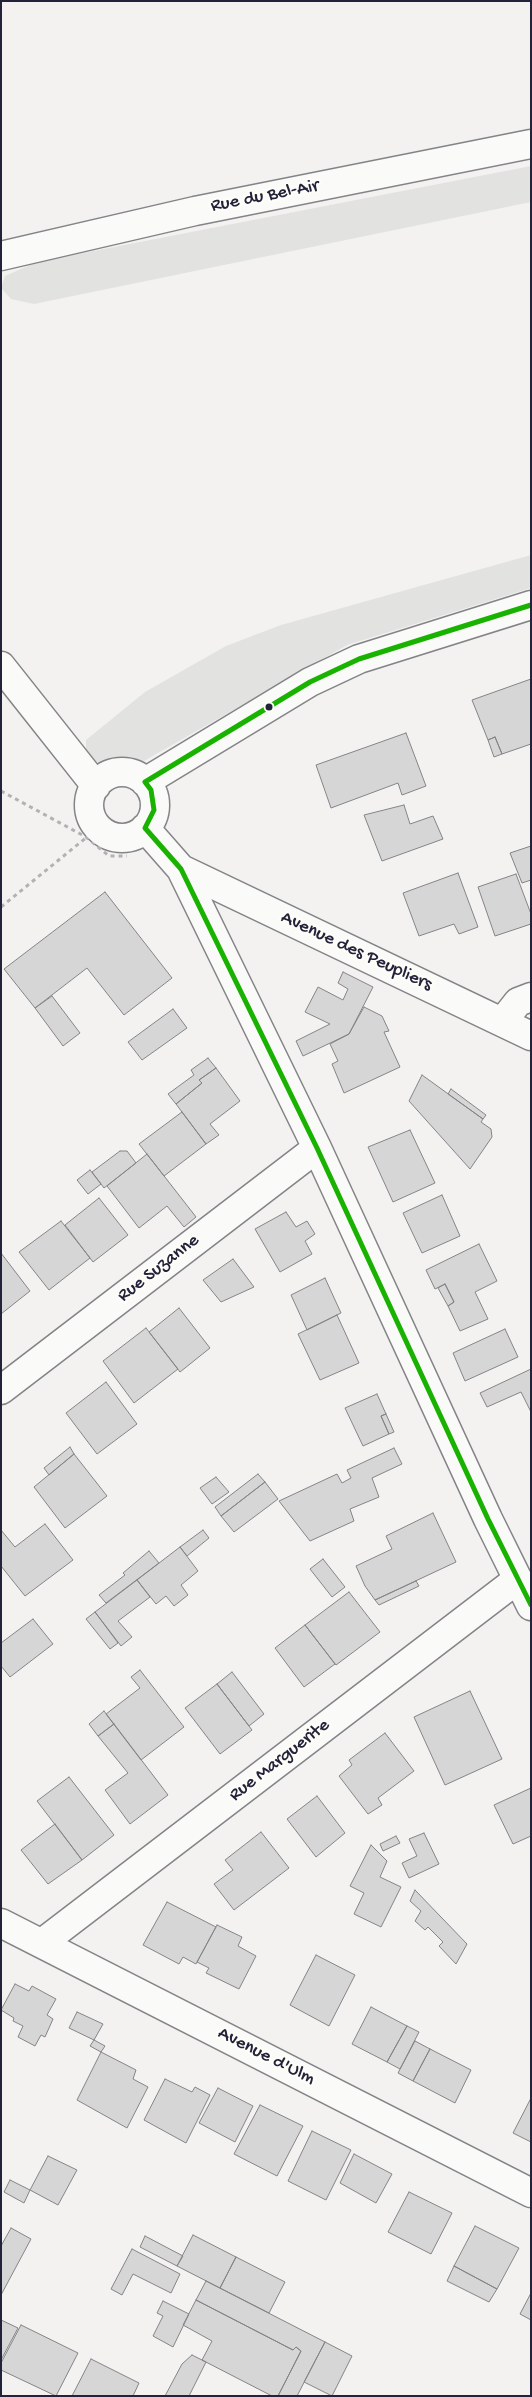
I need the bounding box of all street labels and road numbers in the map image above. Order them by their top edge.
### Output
street label: Rue du Bel-Air [209,175,321,219]
street label: Avenue des Peupliers [277,907,435,997]
street label: Rue Suzanne [113,1230,205,1308]
street label: Rue Marguerite [225,1715,335,1807]
street label: Avenue d'Ulm [213,2023,319,2091]

